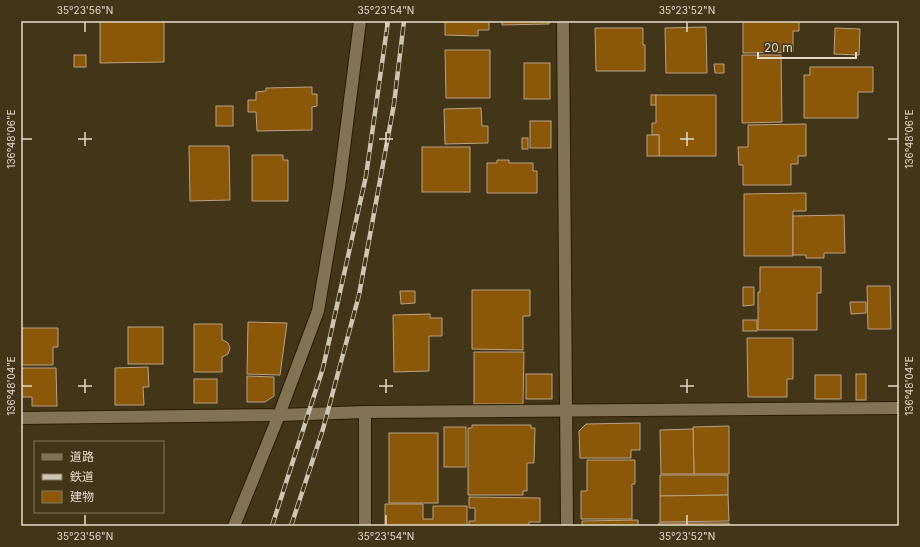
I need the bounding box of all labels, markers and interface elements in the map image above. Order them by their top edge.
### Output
text: 35°23'56"N [57,4,113,16]
text: 35°23'54"N [358,4,414,16]
text: 35°23'52"N [659,4,715,16]
scale bar [758,34,856,60]
text: 20 m [764,40,793,55]
text: 136°48'06"E [5,109,17,169]
text: 136°48'06"E [903,109,915,169]
text: 136°48'04"E [5,356,17,416]
text: 136°48'04"E [903,356,915,416]
legend [34,441,164,513]
text: 道路 [70,449,94,464]
text: 鉄道 [70,469,94,484]
text: 建物 [70,489,94,504]
text: 35°23'56"N [57,530,113,542]
text: 35°23'54"N [358,530,414,542]
text: 35°23'52"N [659,530,715,542]

